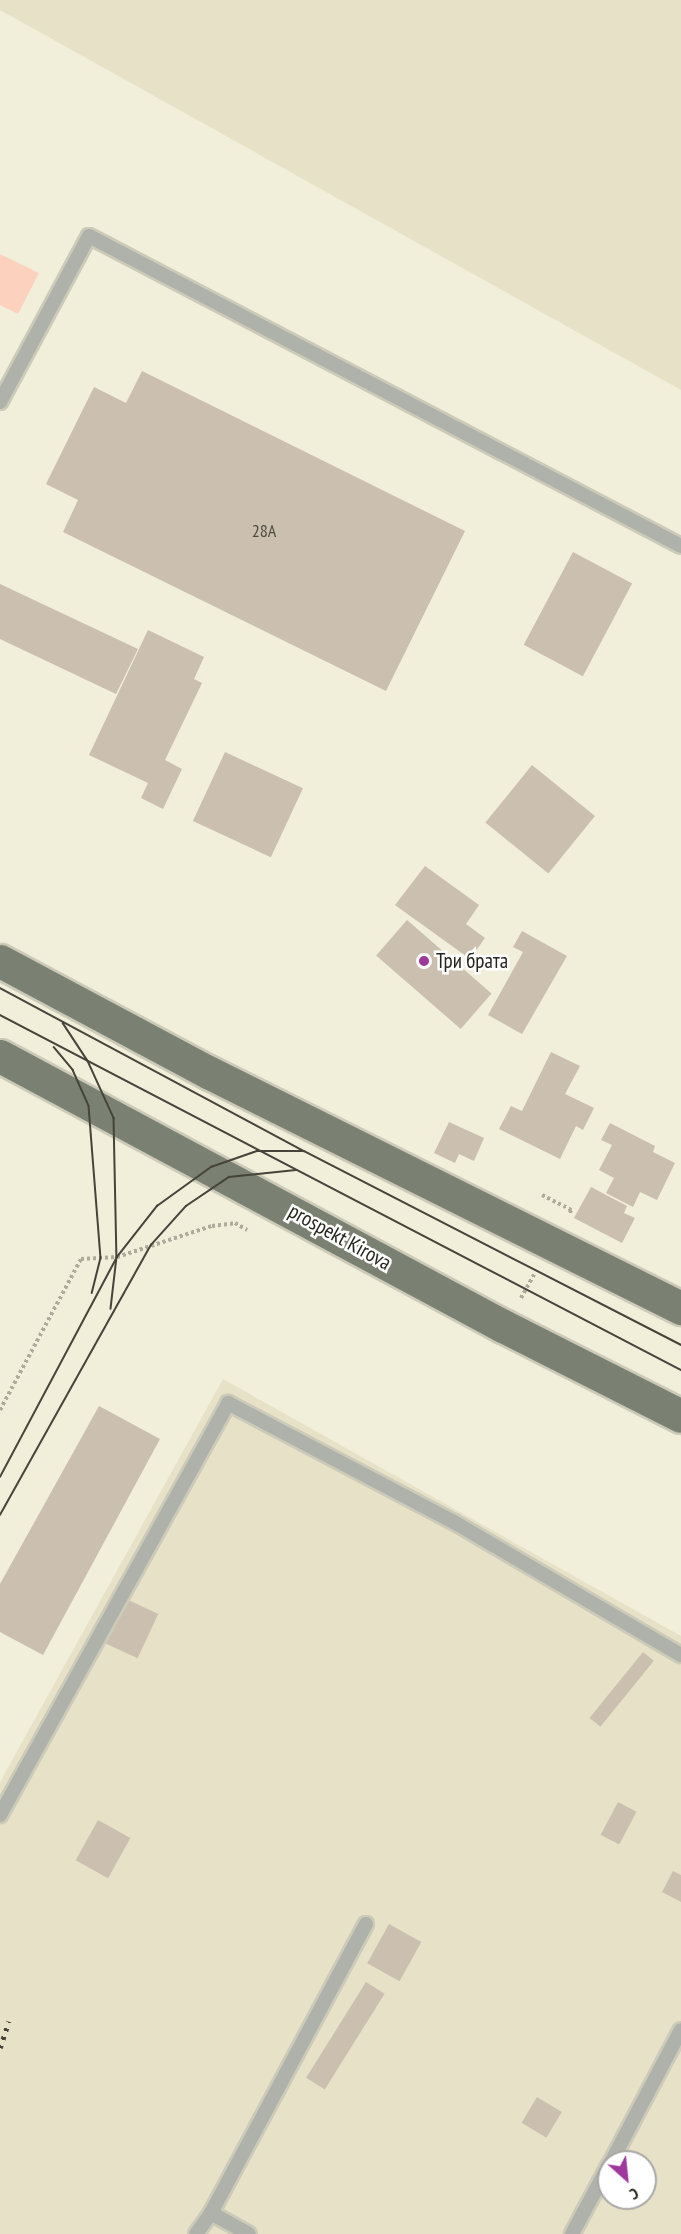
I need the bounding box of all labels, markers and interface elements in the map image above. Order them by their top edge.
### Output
house number: 28А [252,520,276,542]
place label: Три брата [436,948,508,974]
marker: Три брата [417,954,431,968]
street label: prospekt Kirova [284,1199,396,1275]
north arrow [597,2150,657,2210]
text: С [626,2184,642,2205]

